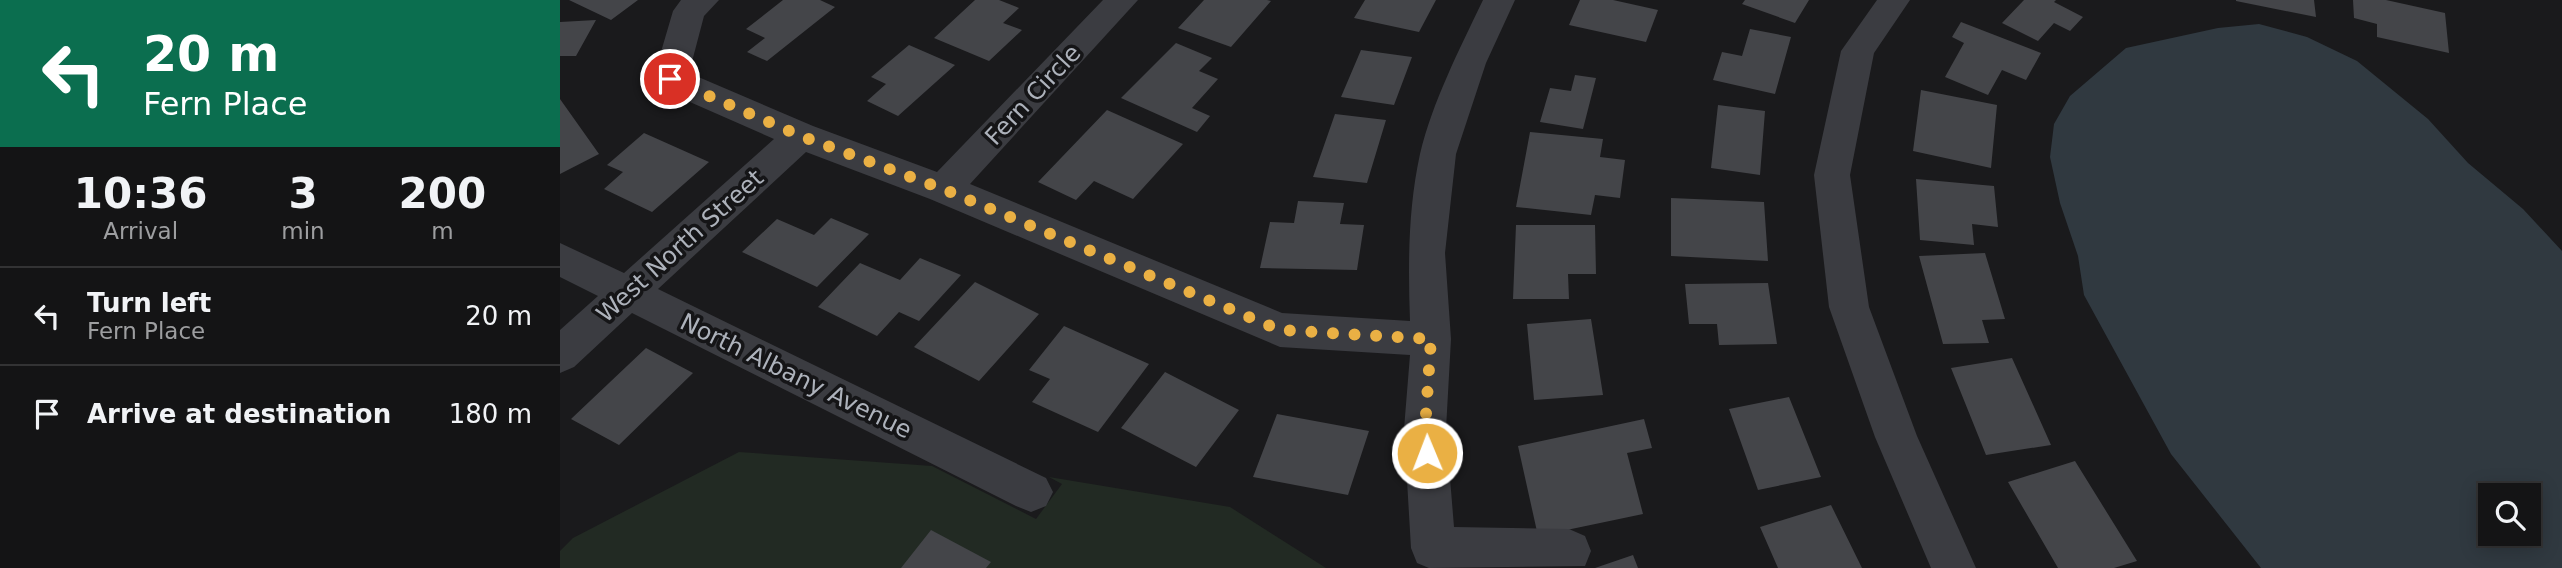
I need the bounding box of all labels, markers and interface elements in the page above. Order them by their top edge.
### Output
text: 20 m [143,26,279,83]
icon: left [28,28,119,119]
street label: Fern Circle [979,39,1087,151]
pin [640,49,700,109]
icon: arrive [651,60,689,98]
text: Fern Place [143,85,307,123]
street label: West North Street [591,164,769,328]
text: 10:36 [74,169,208,218]
text: 3 [288,169,318,218]
text: 200 [399,169,486,218]
text: Arrival [103,218,178,244]
text: min [281,218,325,244]
text: m [431,218,454,244]
text: Turn left [87,288,211,318]
icon: left [28,297,66,335]
text: 20 m [465,301,532,331]
street label: North Albany Avenue [676,308,916,444]
text: Fern Place [87,318,205,344]
icon: arrive [28,395,66,433]
text: Arrive at destination [87,399,391,429]
text: 180 m [449,399,532,429]
position arrow [1390,416,1464,490]
map controls [2478,483,2541,546]
button: search [2478,483,2541,546]

